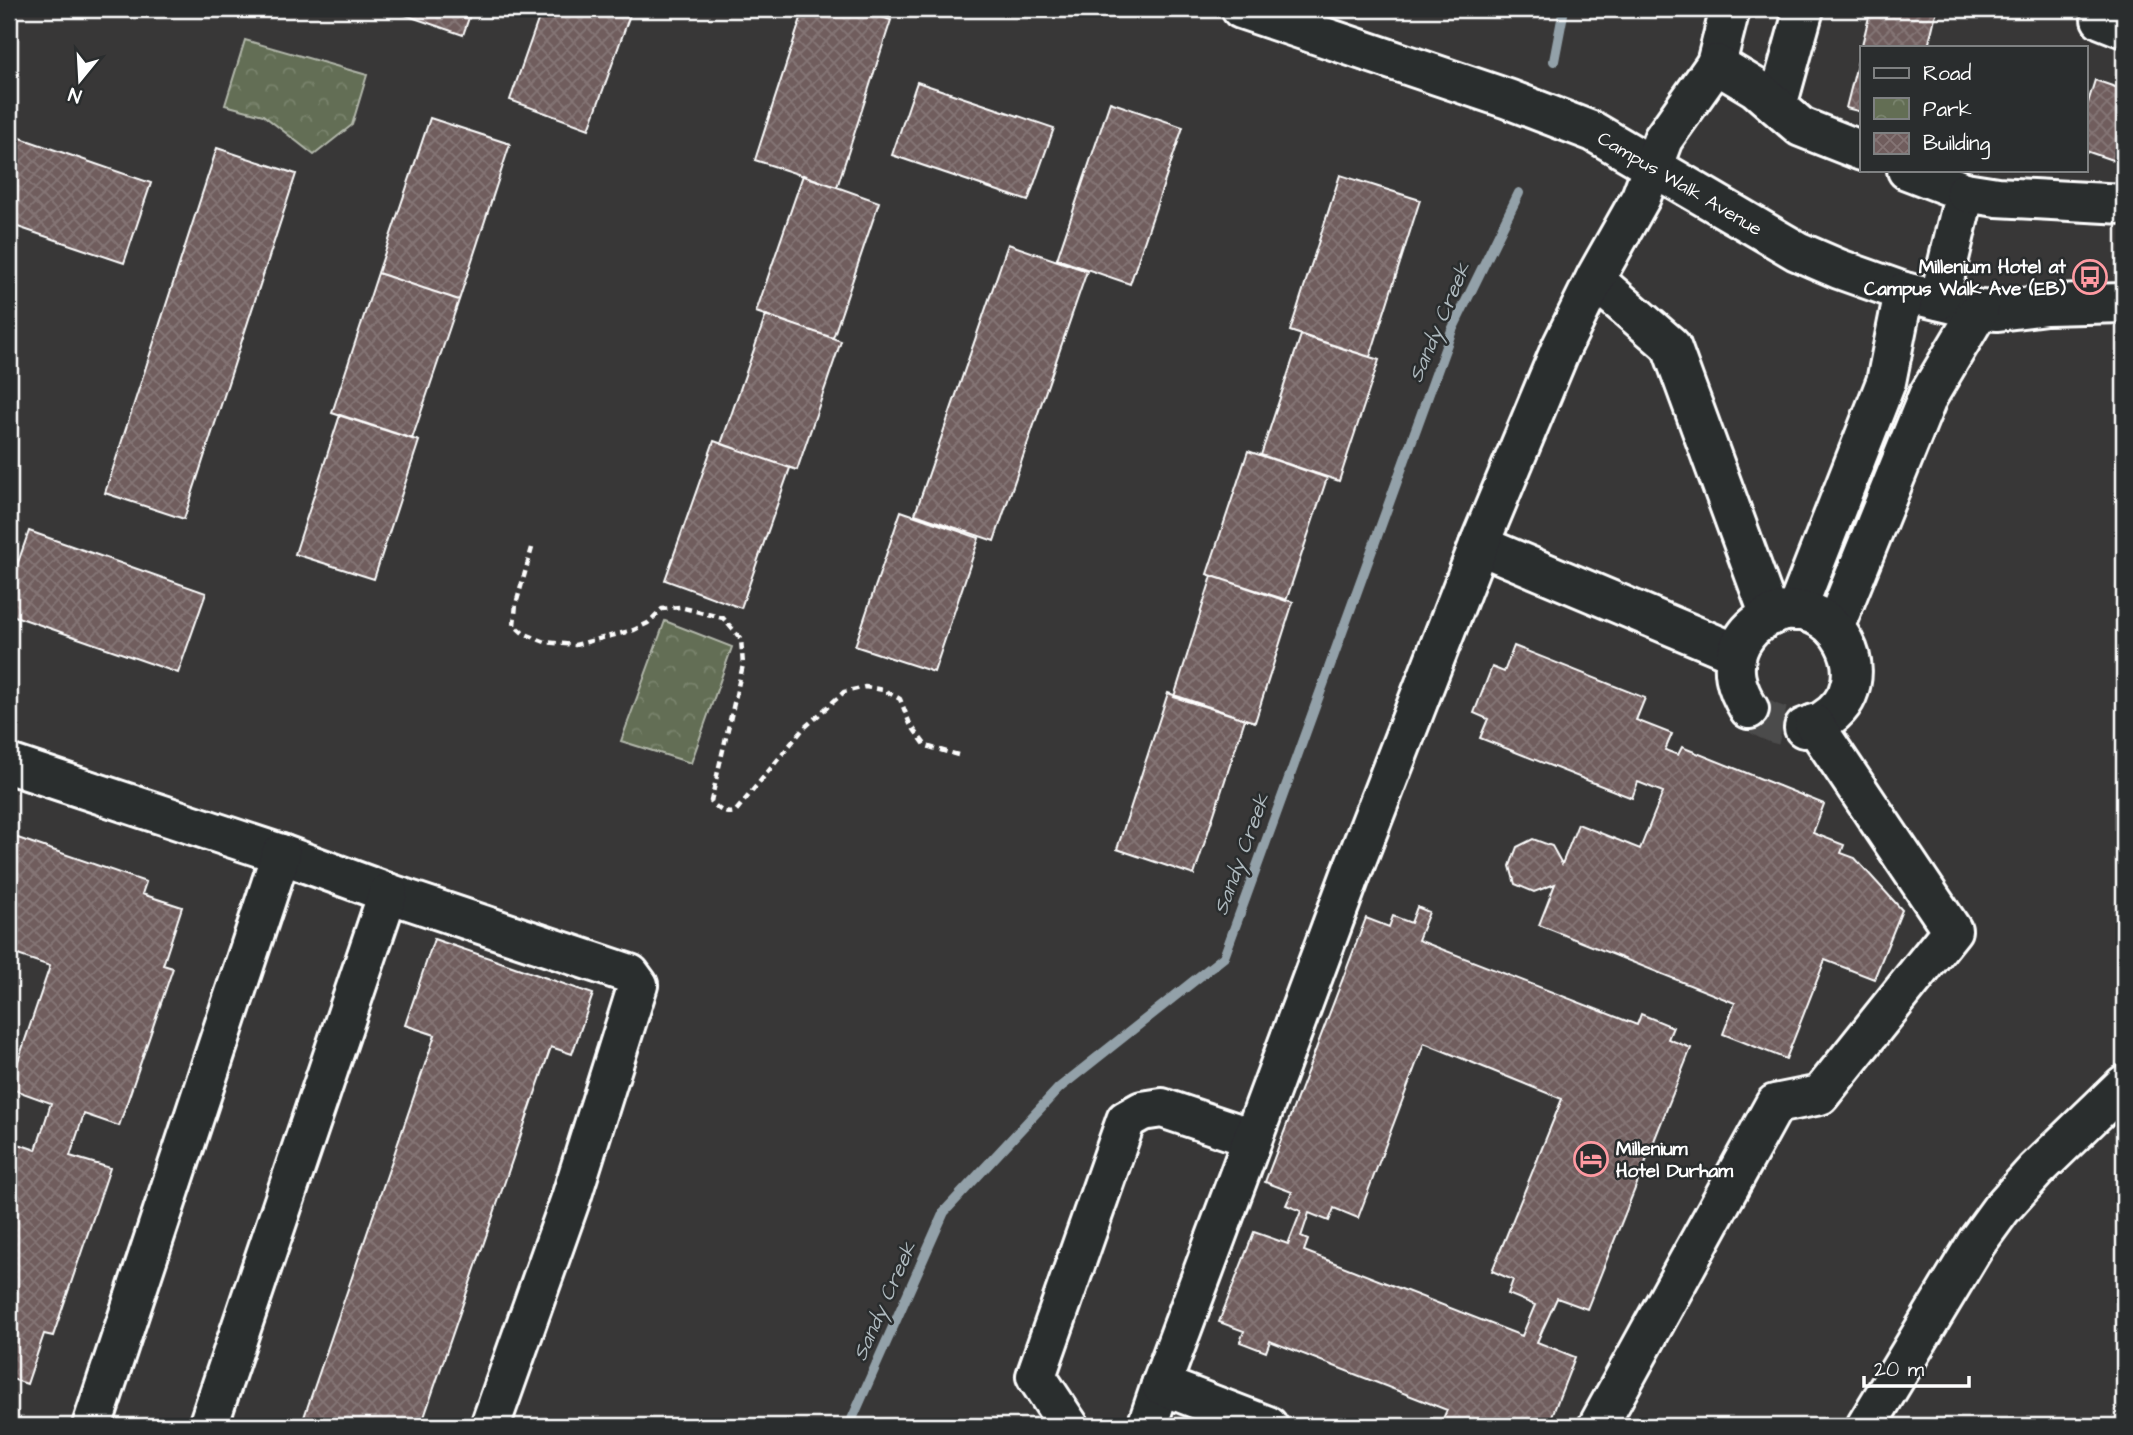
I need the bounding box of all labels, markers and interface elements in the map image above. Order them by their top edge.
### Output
north arrow [46,46,116,116]
legend [1860,46,2088,172]
text: Road [1923,59,1971,88]
text: N [65,80,85,109]
text: Park [1923,95,1972,124]
street label: Campus Walk Avenue [1592,125,1767,243]
text: Building [1923,129,1991,160]
place label: Millenium Hotel at Campus Walk Ave (EB) [1864,254,2066,303]
water label: Sandy Creek [1401,257,1479,387]
bus stop icon: Millenium Hotel at Campus Walk Ave (EB) [2071,258,2109,296]
water label: Sandy Creek [1206,788,1278,919]
place label: Millenium Hotel Durham [1616,1136,1734,1185]
hotel icon: Millenium Hotel Durham [1572,1140,1610,1178]
water label: Sandy Creek [845,1236,925,1366]
scale bar [1864,1344,1968,1388]
text: 20 m [1874,1355,1925,1384]

